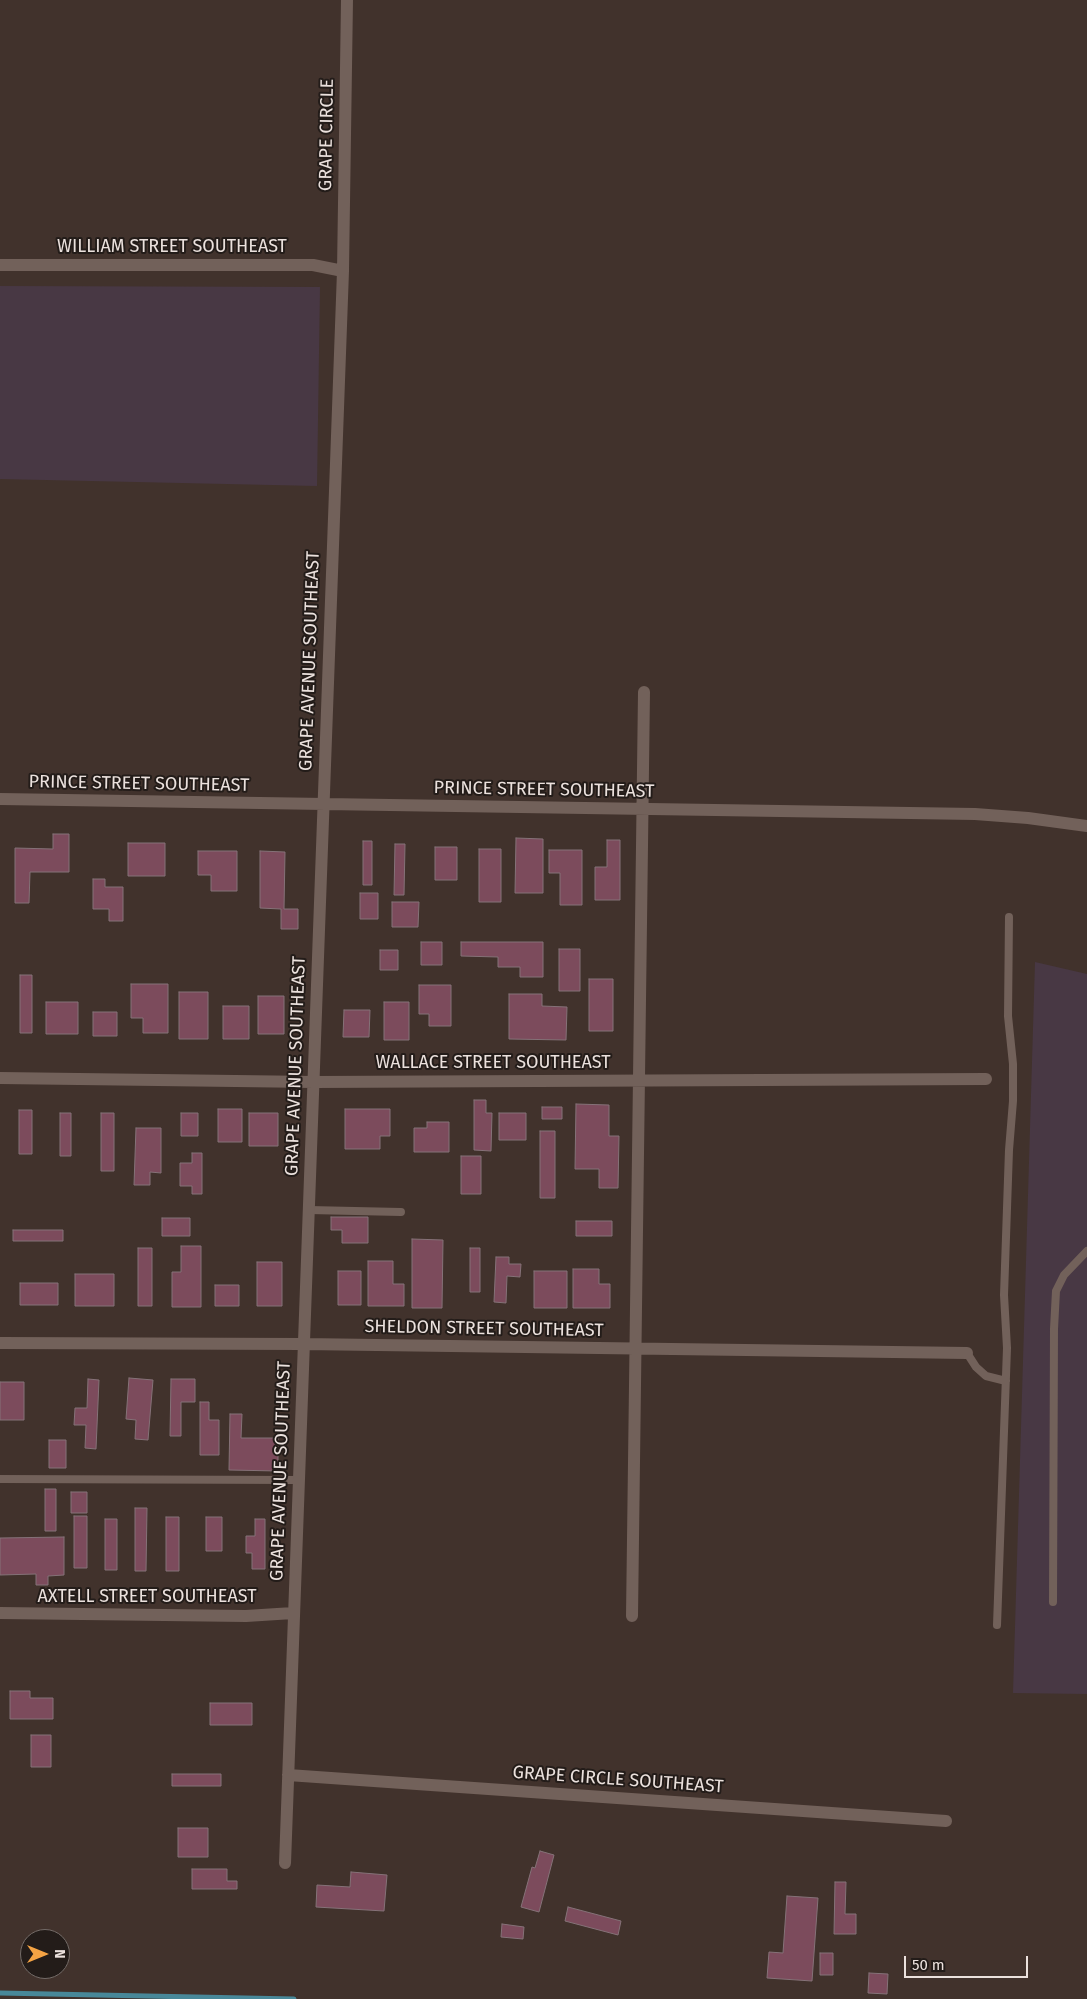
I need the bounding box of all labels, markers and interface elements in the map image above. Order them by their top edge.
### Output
street label: GRAPE CIRCLE [315,79,339,191]
street label: WILLIAM STREET SOUTHEAST [57,236,287,258]
street label: GRAPE AVENUE SOUTHEAST [295,551,325,771]
street label: PRINCE STREET SOUTHEAST [28,771,250,797]
street label: PRINCE STREET SOUTHEAST [433,777,655,803]
street label: GRAPE AVENUE SOUTHEAST [281,956,311,1176]
street label: WALLACE STREET SOUTHEAST [375,1052,611,1074]
street label: SHELDON STREET SOUTHEAST [364,1316,604,1342]
street label: GRAPE AVENUE SOUTHEAST [266,1361,296,1581]
street label: AXTELL STREET SOUTHEAST [37,1586,257,1608]
street label: GRAPE CIRCLE SOUTHEAST [512,1762,724,1798]
north arrow [20,1929,70,1979]
scale bar [907,1946,1031,1978]
text: N [51,1949,68,1959]
text: 50 m [912,1956,945,1974]

